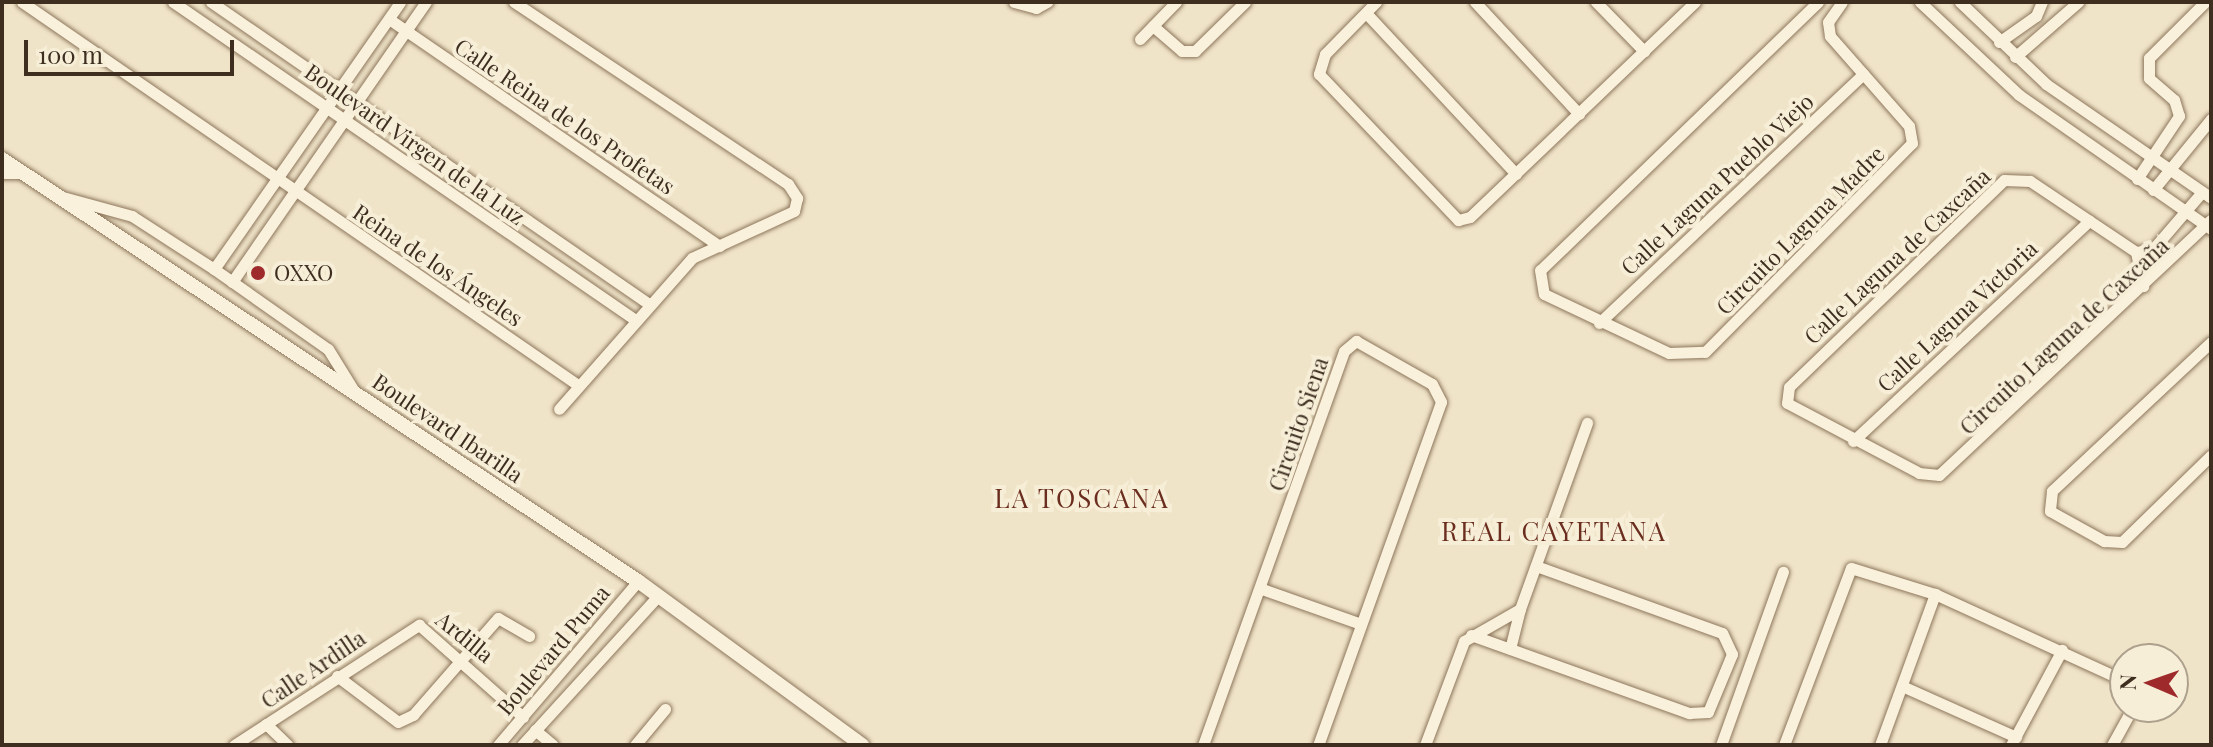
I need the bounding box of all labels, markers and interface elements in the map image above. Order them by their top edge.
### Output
scale bar [28,24,238,74]
street label: Calle Reina de los Profetas [450,32,680,200]
text: 100 m [38,38,103,70]
street label: Boulevard Virgen de la Luz [299,58,531,230]
street label: Calle Laguna Pueblo Viejo [1615,88,1819,280]
street label: Circuito Laguna Madre [1710,140,1890,320]
street label: Calle Laguna de Caxcaña [1798,163,1996,349]
street label: Reina de los Ángeles [347,198,529,332]
street label: Circuito Laguna de Caxcaña [1954,232,2174,440]
street label: Calle Laguna Victoria [1871,235,2043,397]
place label: OXXO [274,260,333,286]
marker: OXXO [249,264,267,282]
street label: Circuito Siena [1263,354,1333,494]
street label: Boulevard Ibarilla [368,368,528,488]
district label: LA TOSCANA [994,482,1170,514]
district label: REAL CAYETANA [1441,515,1667,547]
street label: Boulevard Puma [491,580,615,720]
street label: Ardilla [431,606,499,668]
street label: Calle Ardilla [255,624,371,714]
north arrow [2109,643,2189,723]
text: N [2112,674,2142,691]

